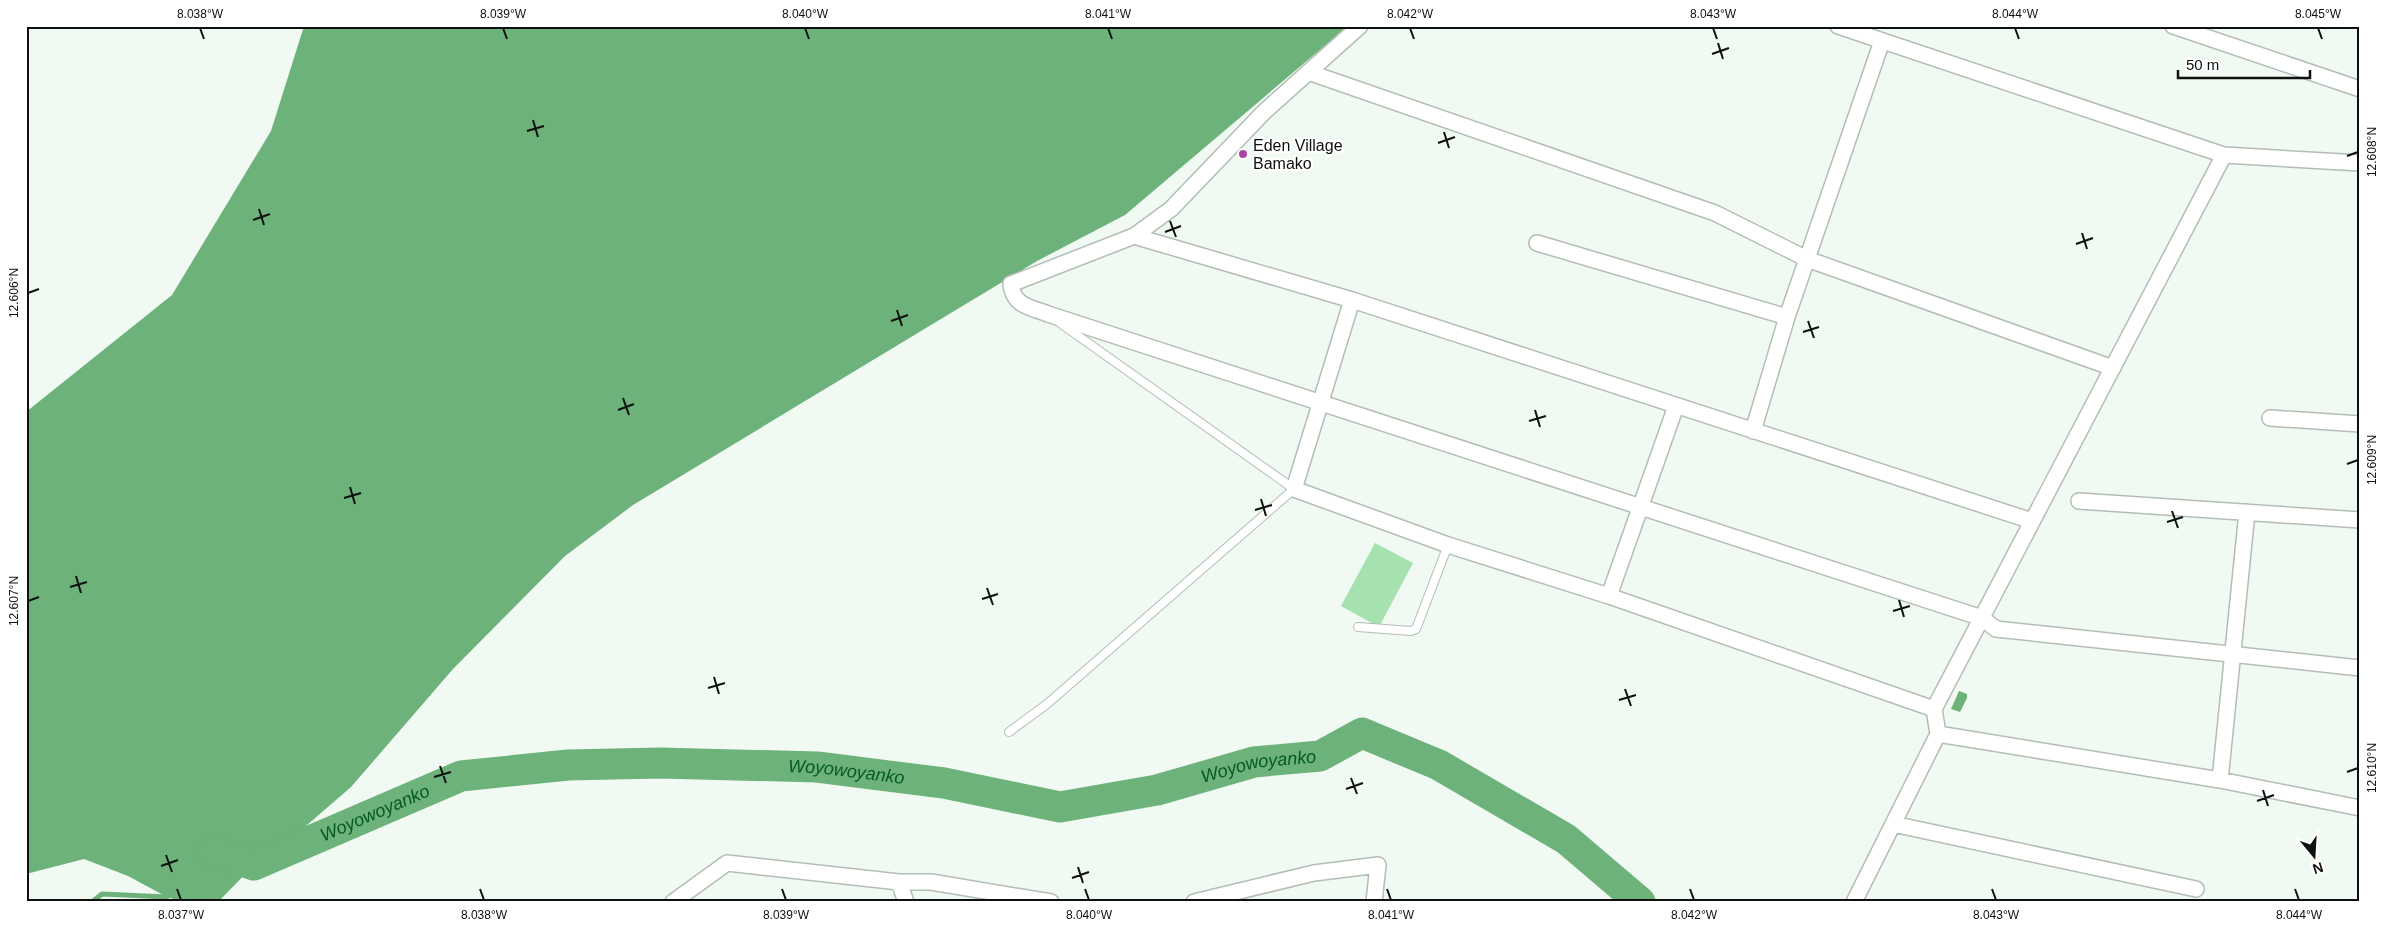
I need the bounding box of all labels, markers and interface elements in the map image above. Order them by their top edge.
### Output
text: 8.038°W [177,7,224,21]
text: 8.039°W [480,7,527,21]
text: 8.040°W [782,7,829,21]
text: 8.041°W [1085,7,1132,21]
text: 8.042°W [1387,7,1434,21]
text: 8.043°W [1690,7,1737,21]
text: 8.044°W [1992,7,2039,21]
text: 8.045°W [2295,7,2342,21]
scale bar [2178,48,2311,80]
text: 50 m [2186,56,2219,73]
text: 12.608°N [2365,127,2379,177]
place label: Eden Village Bamako [1253,137,1343,172]
marker: Eden Village Bamako [1237,148,1249,160]
text: 12.606°N [7,268,21,318]
text: 12.609°N [2365,435,2379,485]
text: 12.607°N [7,576,21,626]
text: 12.610°N [2365,743,2379,793]
water label: Woyowoyanko [1199,746,1317,787]
water label: Woyowoyanko [788,756,906,788]
water label: Woyowoyanko [317,781,433,845]
north arrow [2288,830,2338,880]
text: N [2311,859,2325,878]
text: 8.037°W [158,908,205,922]
text: 8.038°W [461,908,508,922]
text: 8.039°W [763,908,810,922]
text: 8.040°W [1066,908,1113,922]
text: 8.041°W [1368,908,1415,922]
text: 8.042°W [1671,908,1718,922]
text: 8.043°W [1973,908,2020,922]
text: 8.044°W [2276,908,2323,922]

